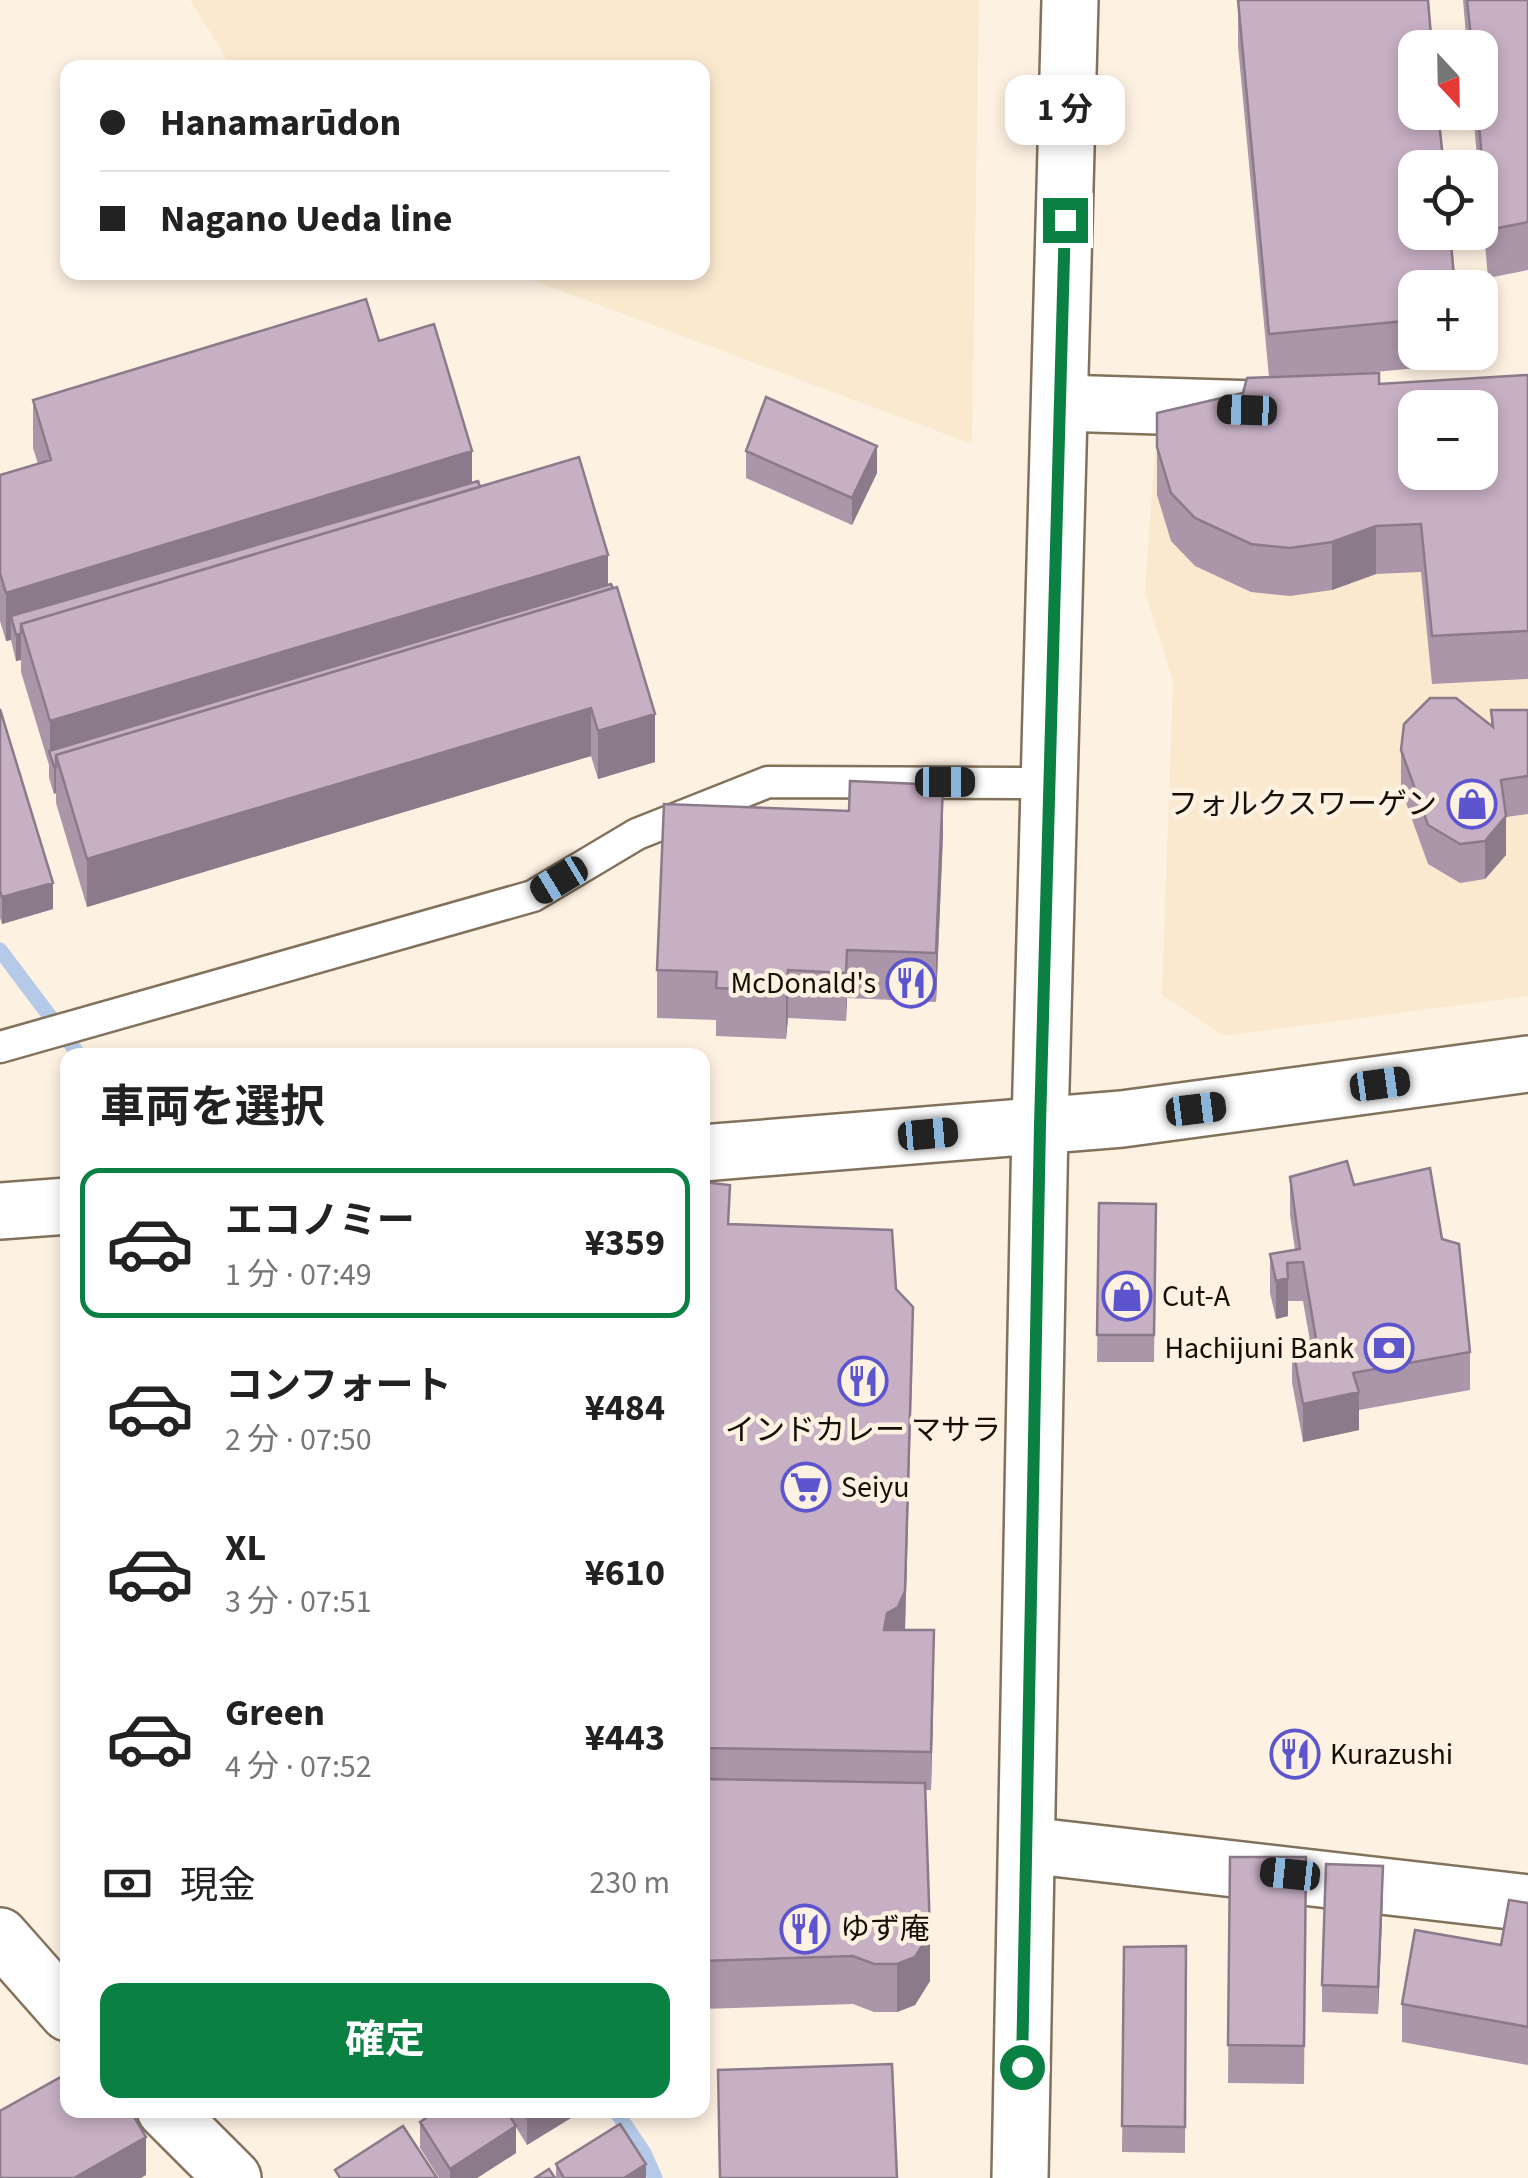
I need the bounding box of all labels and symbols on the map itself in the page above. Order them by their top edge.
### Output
north arrow [1398,30,1498,130]
callout: 1 分 [1005,75,1125,145]
route end [1043,198,1088,243]
car [1216,394,1278,426]
car [915,767,975,797]
shop icon: フォルクスワーゲン [1446,778,1498,830]
place label: フォルクスワーゲン [1168,783,1437,826]
car [526,852,592,908]
restaurant icon: McDonald's [885,957,937,1009]
place label: McDonald's [731,962,876,1005]
car [1348,1065,1412,1103]
car [1164,1090,1228,1128]
car [897,1116,959,1152]
shop icon: Cut-A [1101,1270,1153,1322]
place label: Cut-A [1162,1275,1231,1318]
bank icon: Hachijuni Bank [1363,1322,1415,1374]
place label: Hachijuni Bank [1164,1327,1354,1370]
restaurant icon: インドカレー マサラ [837,1355,889,1407]
place label: インドカレー マサラ [725,1409,1001,1452]
supermarket icon: Seiyu [780,1461,832,1513]
place label: Seiyu [841,1466,910,1509]
restaurant icon: Kurazushi [1269,1728,1321,1780]
place label: Kurazushi [1330,1733,1453,1776]
car [1259,1856,1321,1892]
restaurant icon: ゆず庵 [779,1903,831,1955]
place label: ゆず庵 [840,1908,930,1951]
route start [1000,2045,1045,2090]

